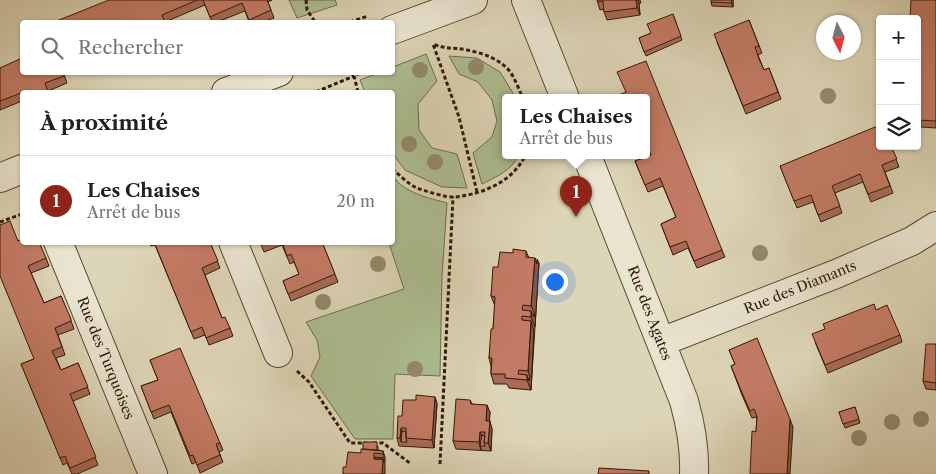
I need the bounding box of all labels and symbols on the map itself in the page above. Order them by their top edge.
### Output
north arrow [816,15,861,60]
pin: 1 [560,176,592,217]
street label: Rue des Diamants [741,256,859,318]
street label: Rue des Agates [624,263,676,363]
your location [542,269,568,295]
street label: Rue des Turquoises [73,294,139,422]

